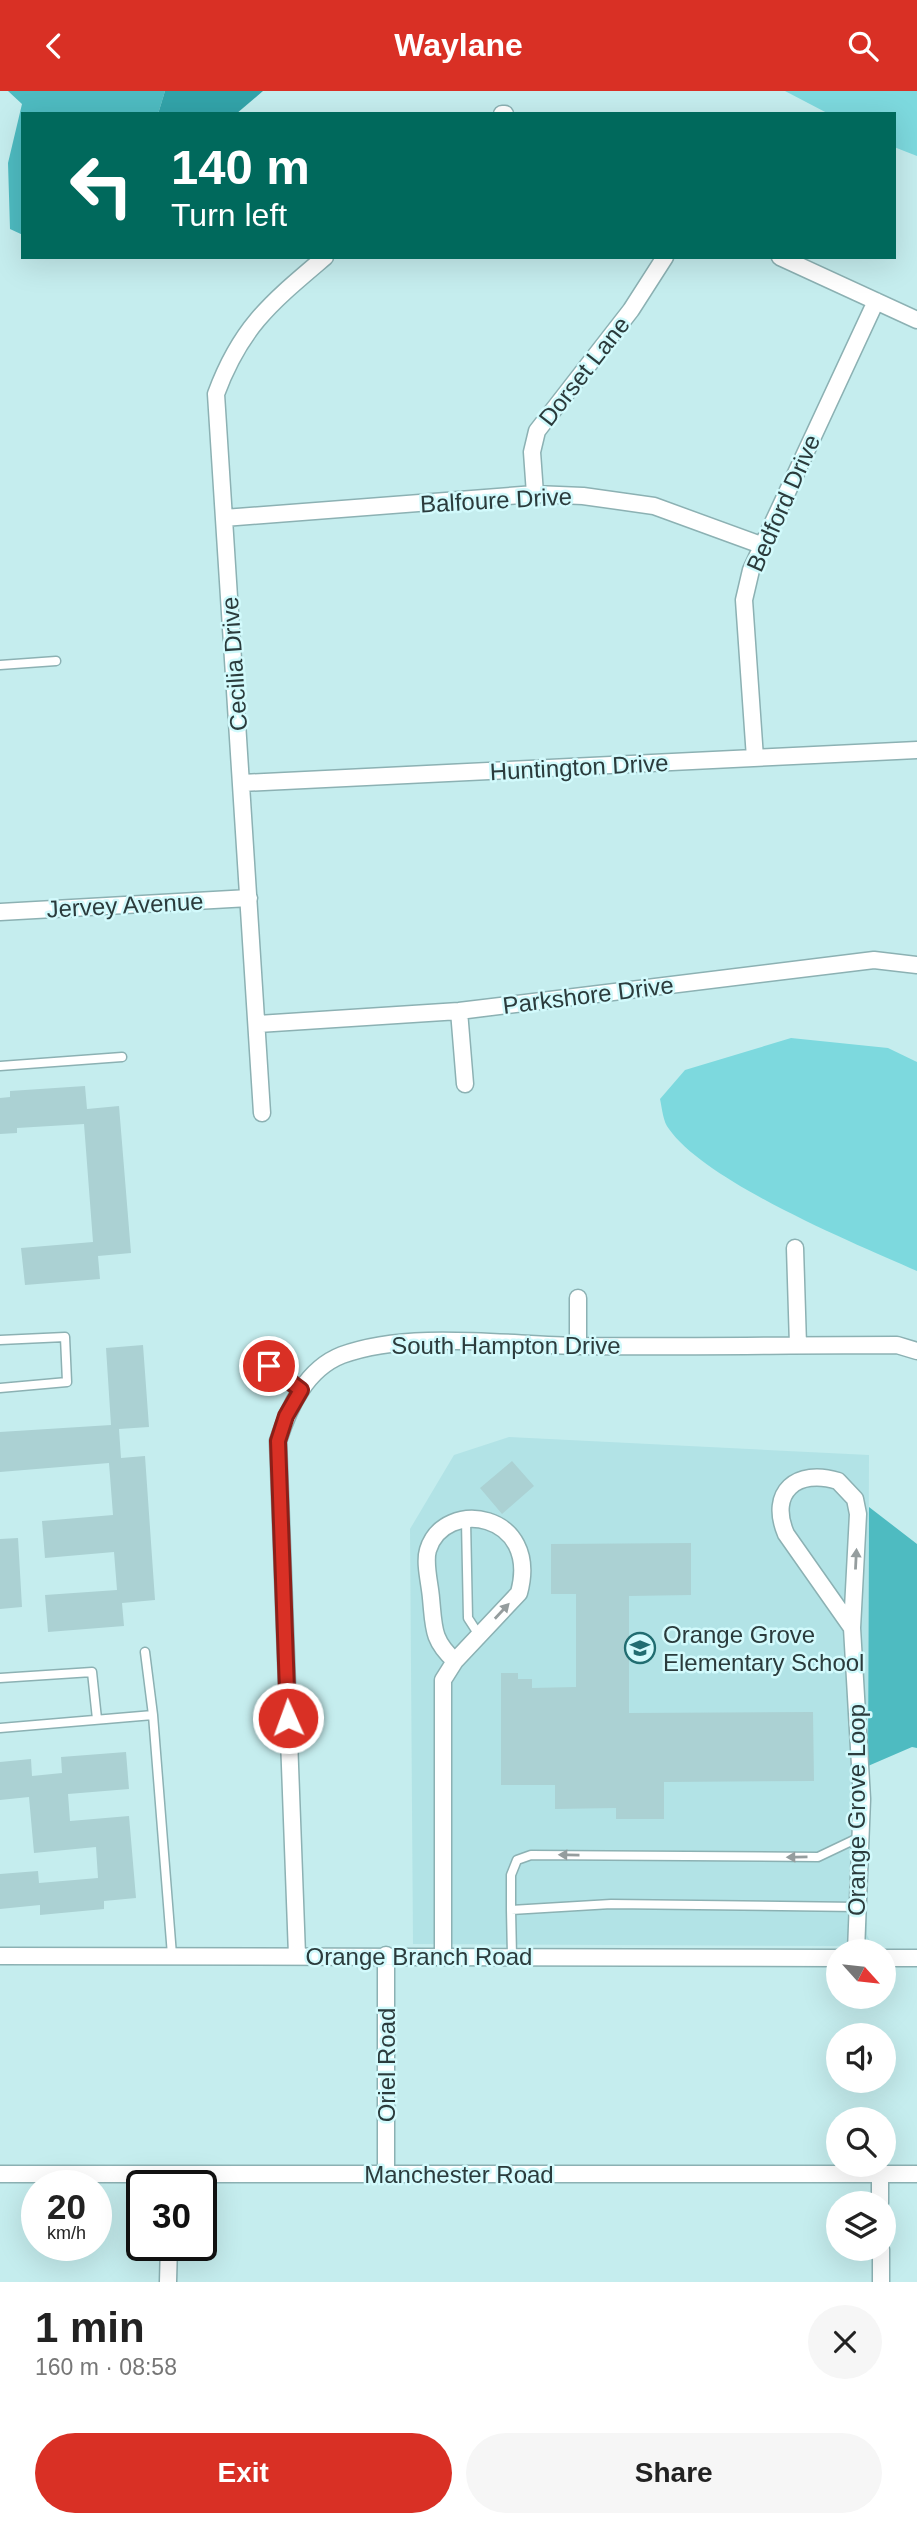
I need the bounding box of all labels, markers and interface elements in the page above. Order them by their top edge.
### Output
icon: back [35,27,73,65]
text: Waylane [394,27,523,63]
icon: search [844,27,882,65]
icon: left [56,140,147,231]
text: 140 m [171,140,310,194]
text: Turn left [171,197,287,233]
street label: Dorset Lane [533,311,635,431]
street label: Bedford Drive [741,430,825,576]
street label: Balfoure Drive [419,483,573,517]
street label: Cecilia Drive [216,596,252,732]
street label: Huntington Drive [489,749,669,785]
street label: Jervey Avenue [46,887,204,923]
street label: Parkshore Drive [501,971,675,1019]
street label: South Hampton Drive [391,1332,621,1359]
pin [239,1336,299,1396]
icon: arrive [250,1347,288,1385]
one-way arrow [850,1548,861,1570]
one-way arrow [493,1603,509,1620]
place label: Orange Grove Elementary School [663,1621,864,1676]
school or university icon: Orange Grove Elementary School [623,1631,657,1665]
position arrow [251,1681,325,1755]
street label: Orange Grove Loop [843,1704,870,1916]
one-way arrow [558,1850,580,1861]
one-way arrow [785,1852,807,1863]
north arrow [826,1939,896,2009]
map controls [826,1939,896,2261]
street label: Orange Branch Road [306,1943,532,1970]
street label: Oriel Road [373,2008,400,2122]
button: sound [826,2023,896,2093]
button: search [826,2107,896,2177]
street label: Manchester Road [364,2161,554,2188]
speed limit sign: 30 [126,2170,217,2261]
text: 20 [47,2187,86,2226]
button: layers [826,2191,896,2261]
text: km/h [47,2223,86,2243]
text: 1 min [35,2304,145,2351]
button: close [808,2305,882,2379]
text: 160 m · 08:58 [35,2354,177,2380]
button: Exit [35,2433,452,2513]
button: Share [466,2433,882,2513]

